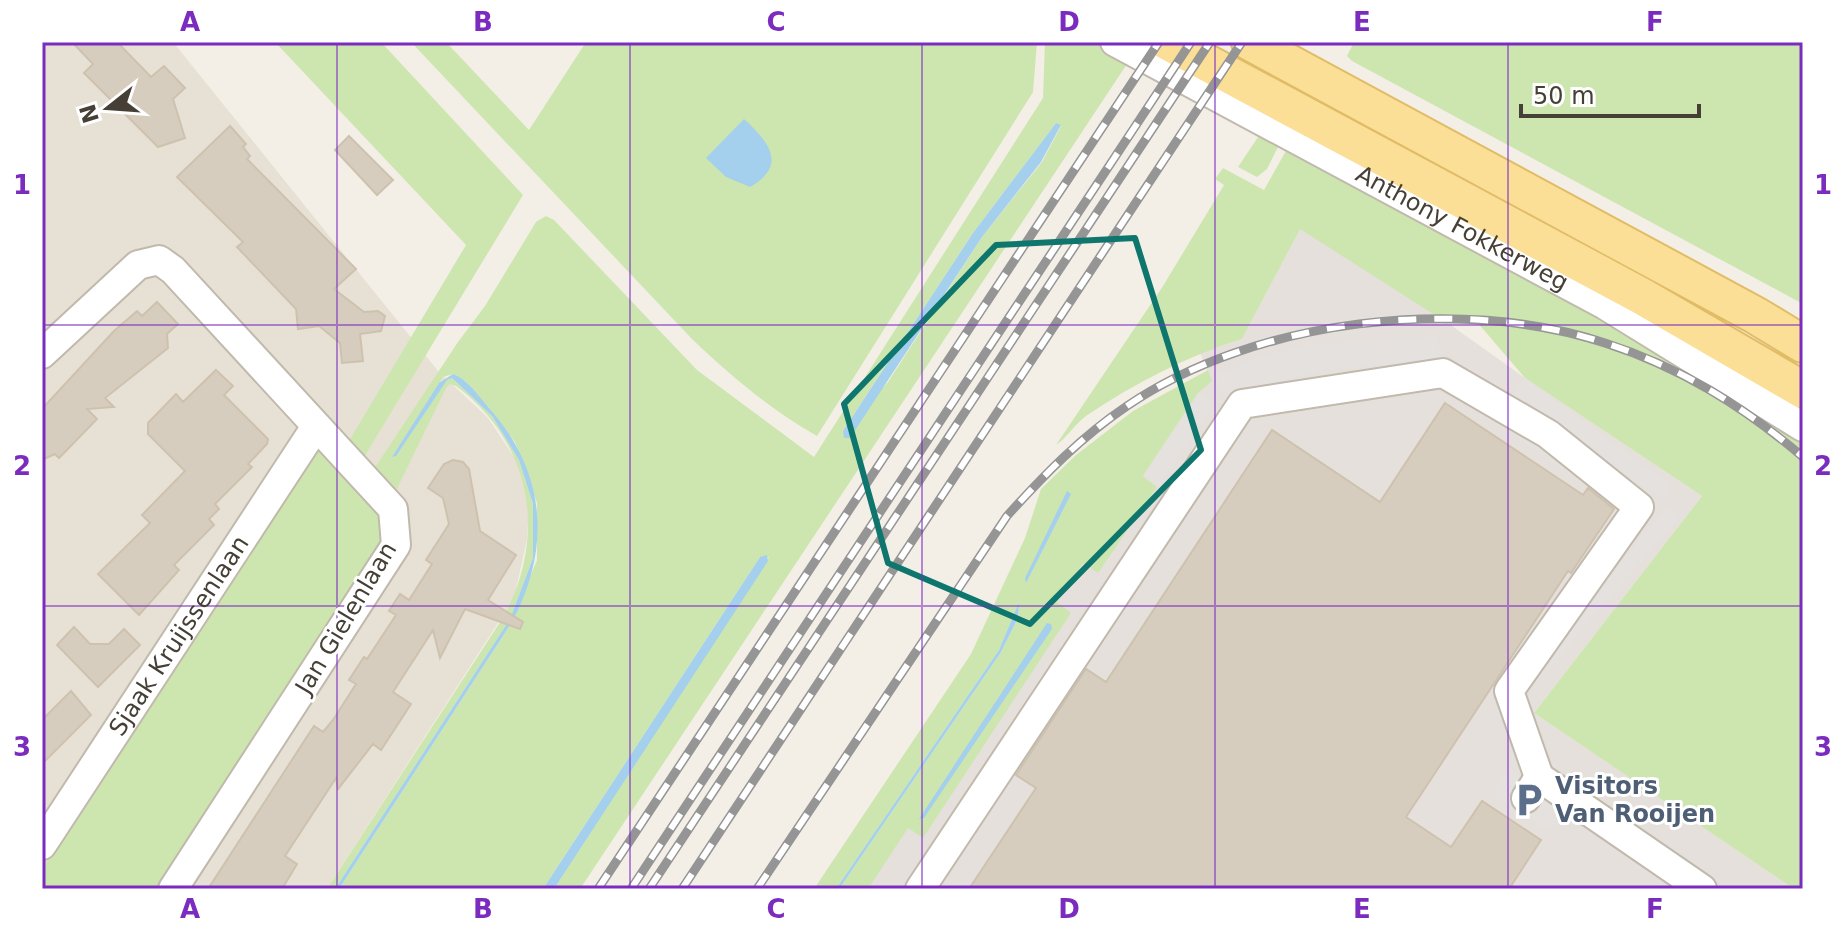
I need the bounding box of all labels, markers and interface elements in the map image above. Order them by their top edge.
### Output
text: A [180,7,200,37]
text: B [473,7,493,37]
text: C [766,7,786,37]
text: D [1058,7,1080,37]
text: E [1353,7,1371,37]
text: F [1646,7,1664,37]
north arrow [68,68,148,148]
scale bar [1521,68,1699,118]
text: 50 m [1533,82,1595,110]
text: N [75,101,104,126]
street label: Anthony Fokkerweg [1351,160,1573,297]
text: 1 [13,170,31,200]
text: 1 [1814,170,1832,200]
text: 2 [13,451,31,481]
text: 2 [1814,451,1832,481]
street label: Sjaak Kruijssenlaan [103,531,255,741]
street label: Jan Gielenlaan [289,537,402,701]
text: 3 [13,732,31,762]
text: 3 [1814,732,1832,762]
place label: Visitors Van Rooijen [1555,772,1715,828]
parking icon: Visitors Van Rooijen [1510,781,1548,819]
text: A [180,894,200,924]
text: B [473,894,493,924]
text: C [766,894,786,924]
text: D [1058,894,1080,924]
text: E [1353,894,1371,924]
text: F [1646,894,1664,924]

